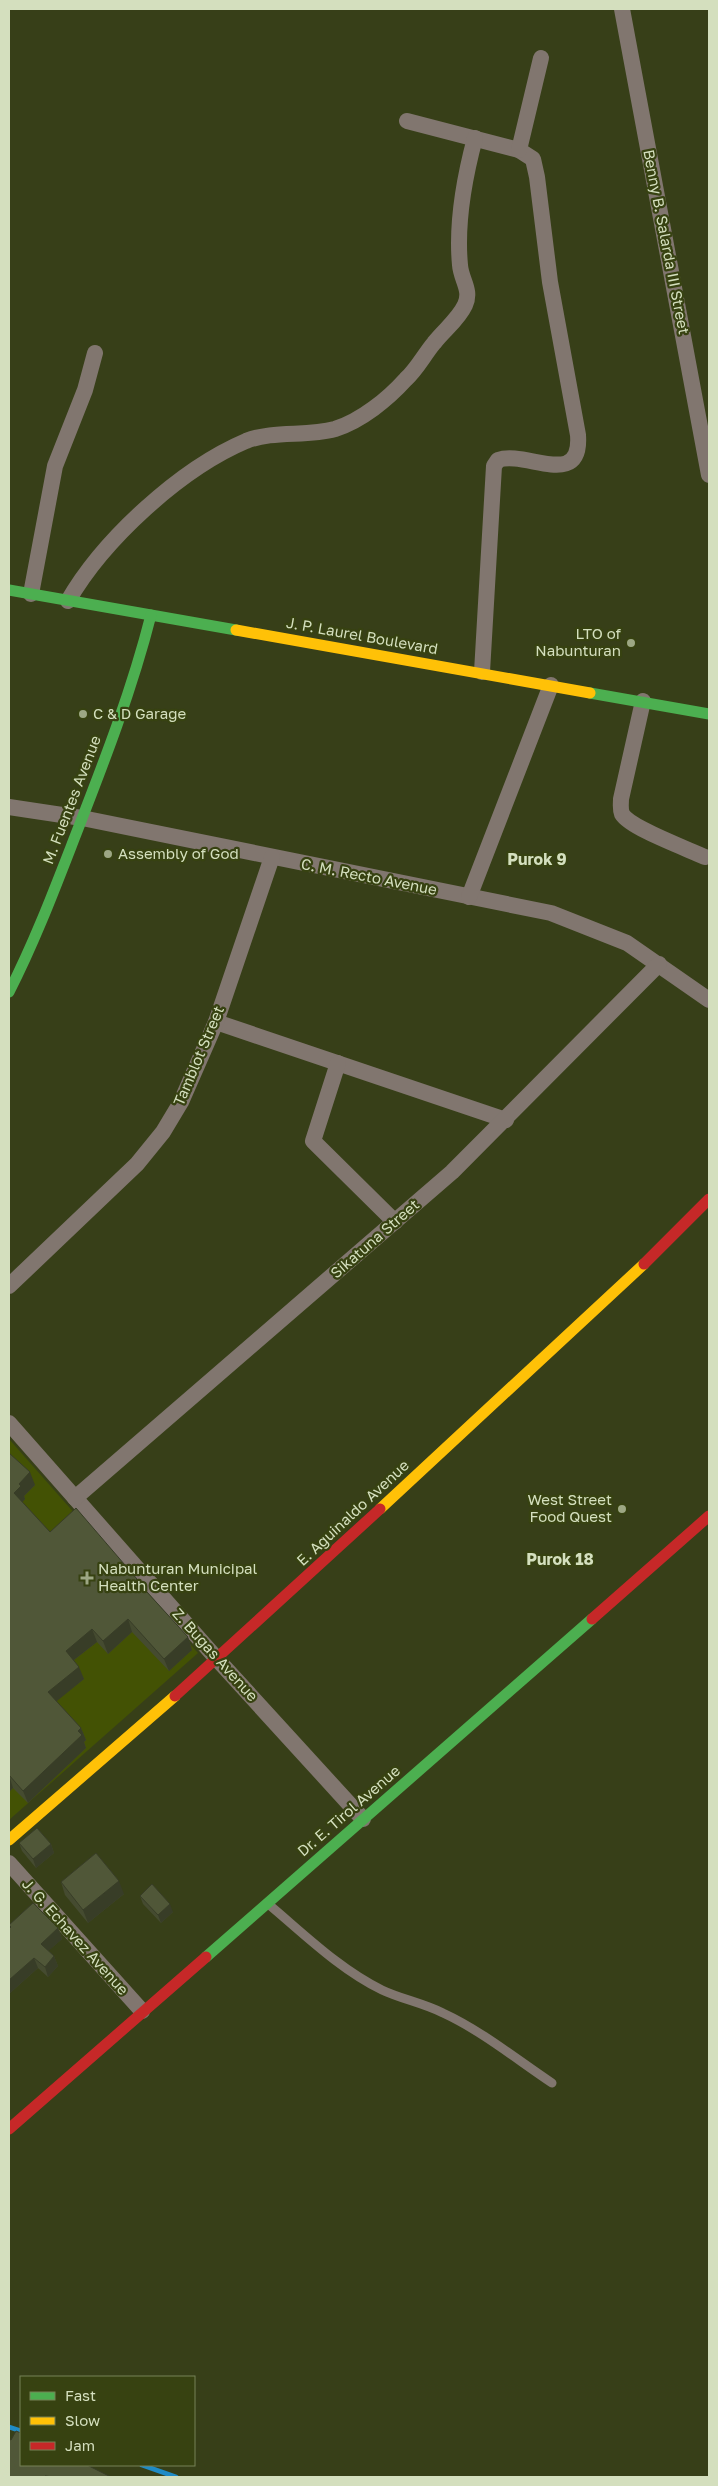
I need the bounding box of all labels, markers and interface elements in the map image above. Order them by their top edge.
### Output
street label: Benny B. Salarda III Street [640,148,694,336]
street label: J. P. Laurel Boulevard [285,613,439,657]
place label: LTO of Nabunturan [535,624,622,659]
marker: LTO of Nabunturan [625,637,637,649]
place label: C & D Garage [93,704,186,722]
marker: C & D Garage [77,708,89,720]
street label: M. Fuentes Avenue [38,733,104,866]
place label: Assembly of God [118,844,239,862]
marker: Assembly of God [102,848,114,860]
district label: Purok 9 [507,849,567,869]
street label: C. M. Recto Avenue [300,854,439,898]
street label: Tamblot Street [169,1003,227,1108]
street label: Sikatuna Street [326,1195,422,1282]
street label: E. Aguinaldo Avenue [292,1455,412,1569]
place label: West Street Food Quest [527,1490,612,1525]
marker: West Street Food Quest [616,1503,628,1515]
district label: Purok 18 [526,1549,594,1569]
place label: Nabunturan Municipal Health Center [98,1559,258,1594]
marker: Nabunturan Municipal Health Center [80,1571,94,1585]
street label: Z. Bugas Avenue [169,1604,262,1705]
street label: Dr. E. Tirol Avenue [293,1761,403,1860]
street label: J. G. Echavez Avenue [19,1874,133,1998]
legend [20,2376,195,2466]
text: Fast [65,2386,96,2404]
text: Slow [65,2411,100,2429]
text: Jam [65,2436,95,2454]

